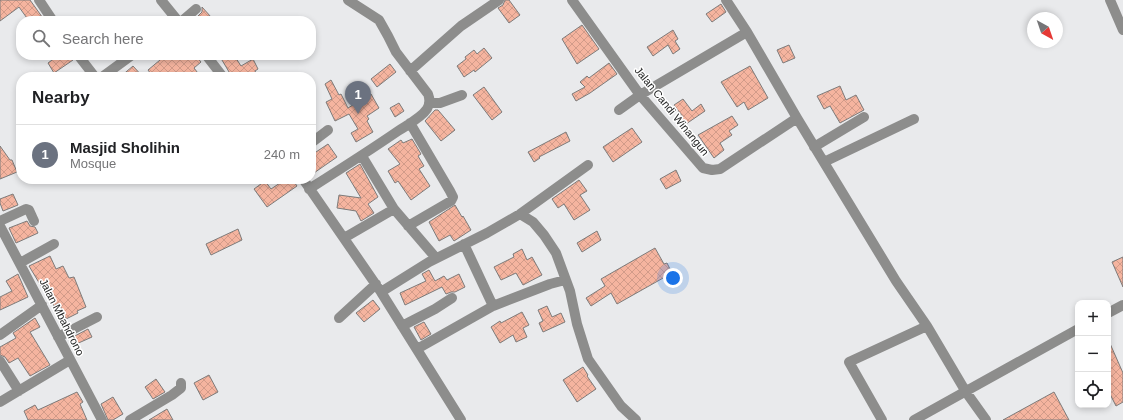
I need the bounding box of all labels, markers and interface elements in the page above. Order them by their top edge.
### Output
north arrow [1027,12,1063,48]
search box [16,16,316,60]
icon: search [30,27,52,49]
text: Search here [62,30,144,47]
street label: Jalan Candi Winangun [633,64,711,158]
pin: 1 [345,81,371,114]
text: Nearby [32,88,90,107]
text: Masjid Sholihin [70,139,180,156]
text: 1 [41,147,49,162]
text: 240 m [264,147,300,162]
text: Mosque [70,156,116,171]
your location [663,268,683,288]
street label: Jalan Mbahdrono [37,276,87,358]
map controls [1075,300,1111,408]
button: + [1075,300,1111,336]
button: − [1075,336,1111,372]
button: locate [1075,372,1111,408]

